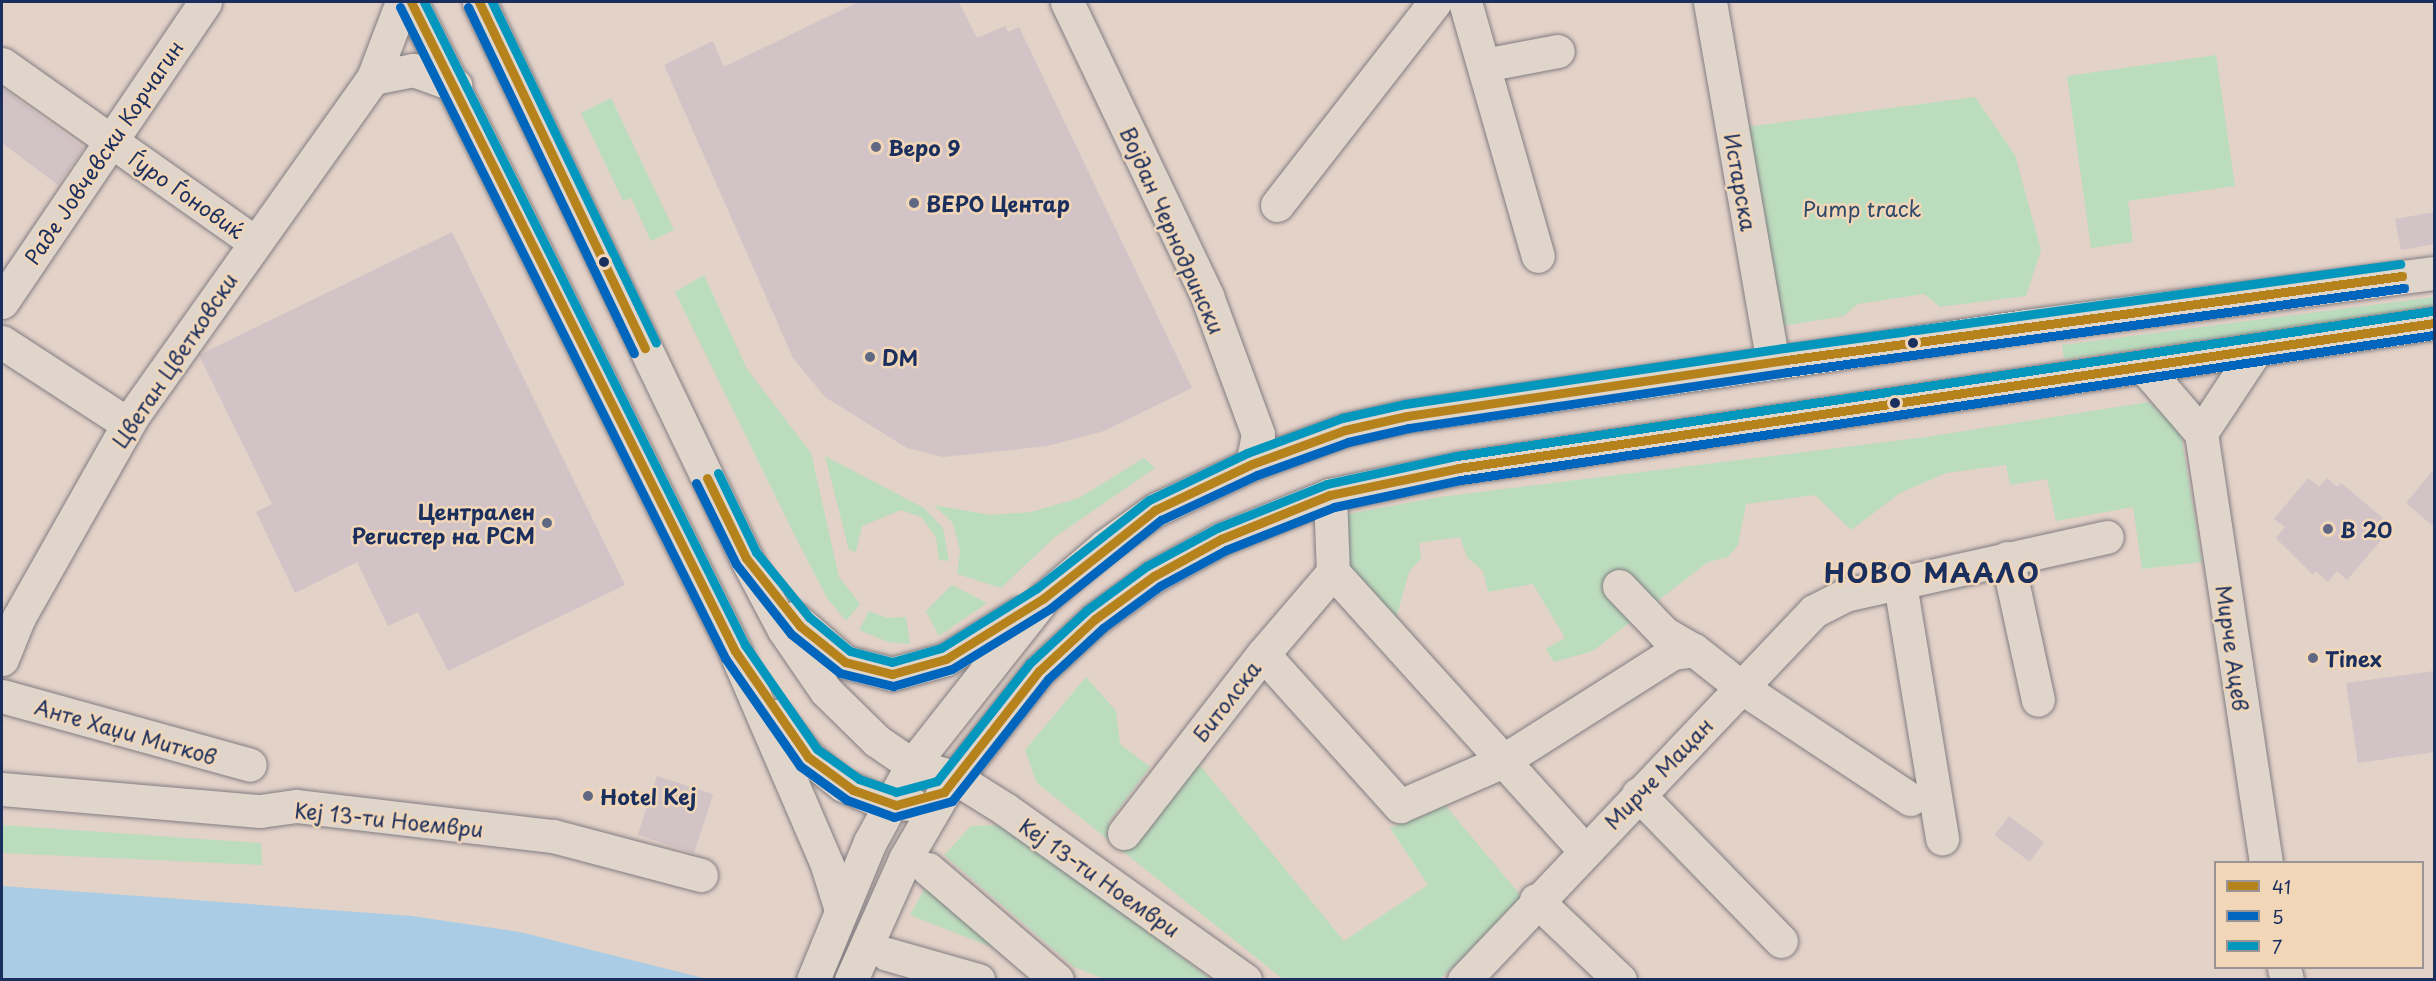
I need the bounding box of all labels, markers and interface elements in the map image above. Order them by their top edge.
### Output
street label: Раде Јовчевски Корчагин [17,34,189,270]
street label: Војдан Чернодрински [1116,122,1230,338]
street label: Истарска [1720,131,1762,233]
place label: Веро 9 [888,134,960,160]
marker: Веро 9 [869,140,883,154]
street label: Ѓуро Ѓоновиќ [125,145,249,243]
place label: ВЕРО Центар [926,190,1071,216]
park label: Pump track [1803,195,1921,221]
marker: ВЕРО Центар [907,196,921,210]
unlabelled marker [598,256,610,268]
street label: Цветан Цветковски [106,268,242,452]
unlabelled marker [1907,337,1919,349]
place label: DM [882,344,918,370]
marker: DM [863,350,877,364]
unlabelled marker [1889,397,1901,409]
place label: Централен Регистер на РСМ [351,498,535,548]
marker: Централен Регистер на РСМ [540,516,554,530]
place label: B 20 [2340,516,2391,542]
marker: B 20 [2321,522,2335,536]
district label: НОВО МААЛО [1825,556,2039,588]
street label: Мирче Ацев [2212,583,2254,713]
place label: Tinex [2325,645,2382,671]
marker: Tinex [2306,651,2320,665]
street label: Битолска [1187,656,1265,746]
street label: Анте Хаџи Митков [31,693,221,769]
street label: Мирче Мацан [1598,712,1718,834]
place label: Hotel Kej [600,783,697,809]
marker: Hotel Kej [581,789,595,803]
street label: Кеј 13-ти Ноември [293,796,485,842]
street label: Кеј 13-ти Ноември [1014,812,1186,942]
legend [2214,861,2424,969]
text: 41 [2272,873,2291,900]
text: 5 [2272,903,2284,930]
text: 7 [2272,933,2282,960]

